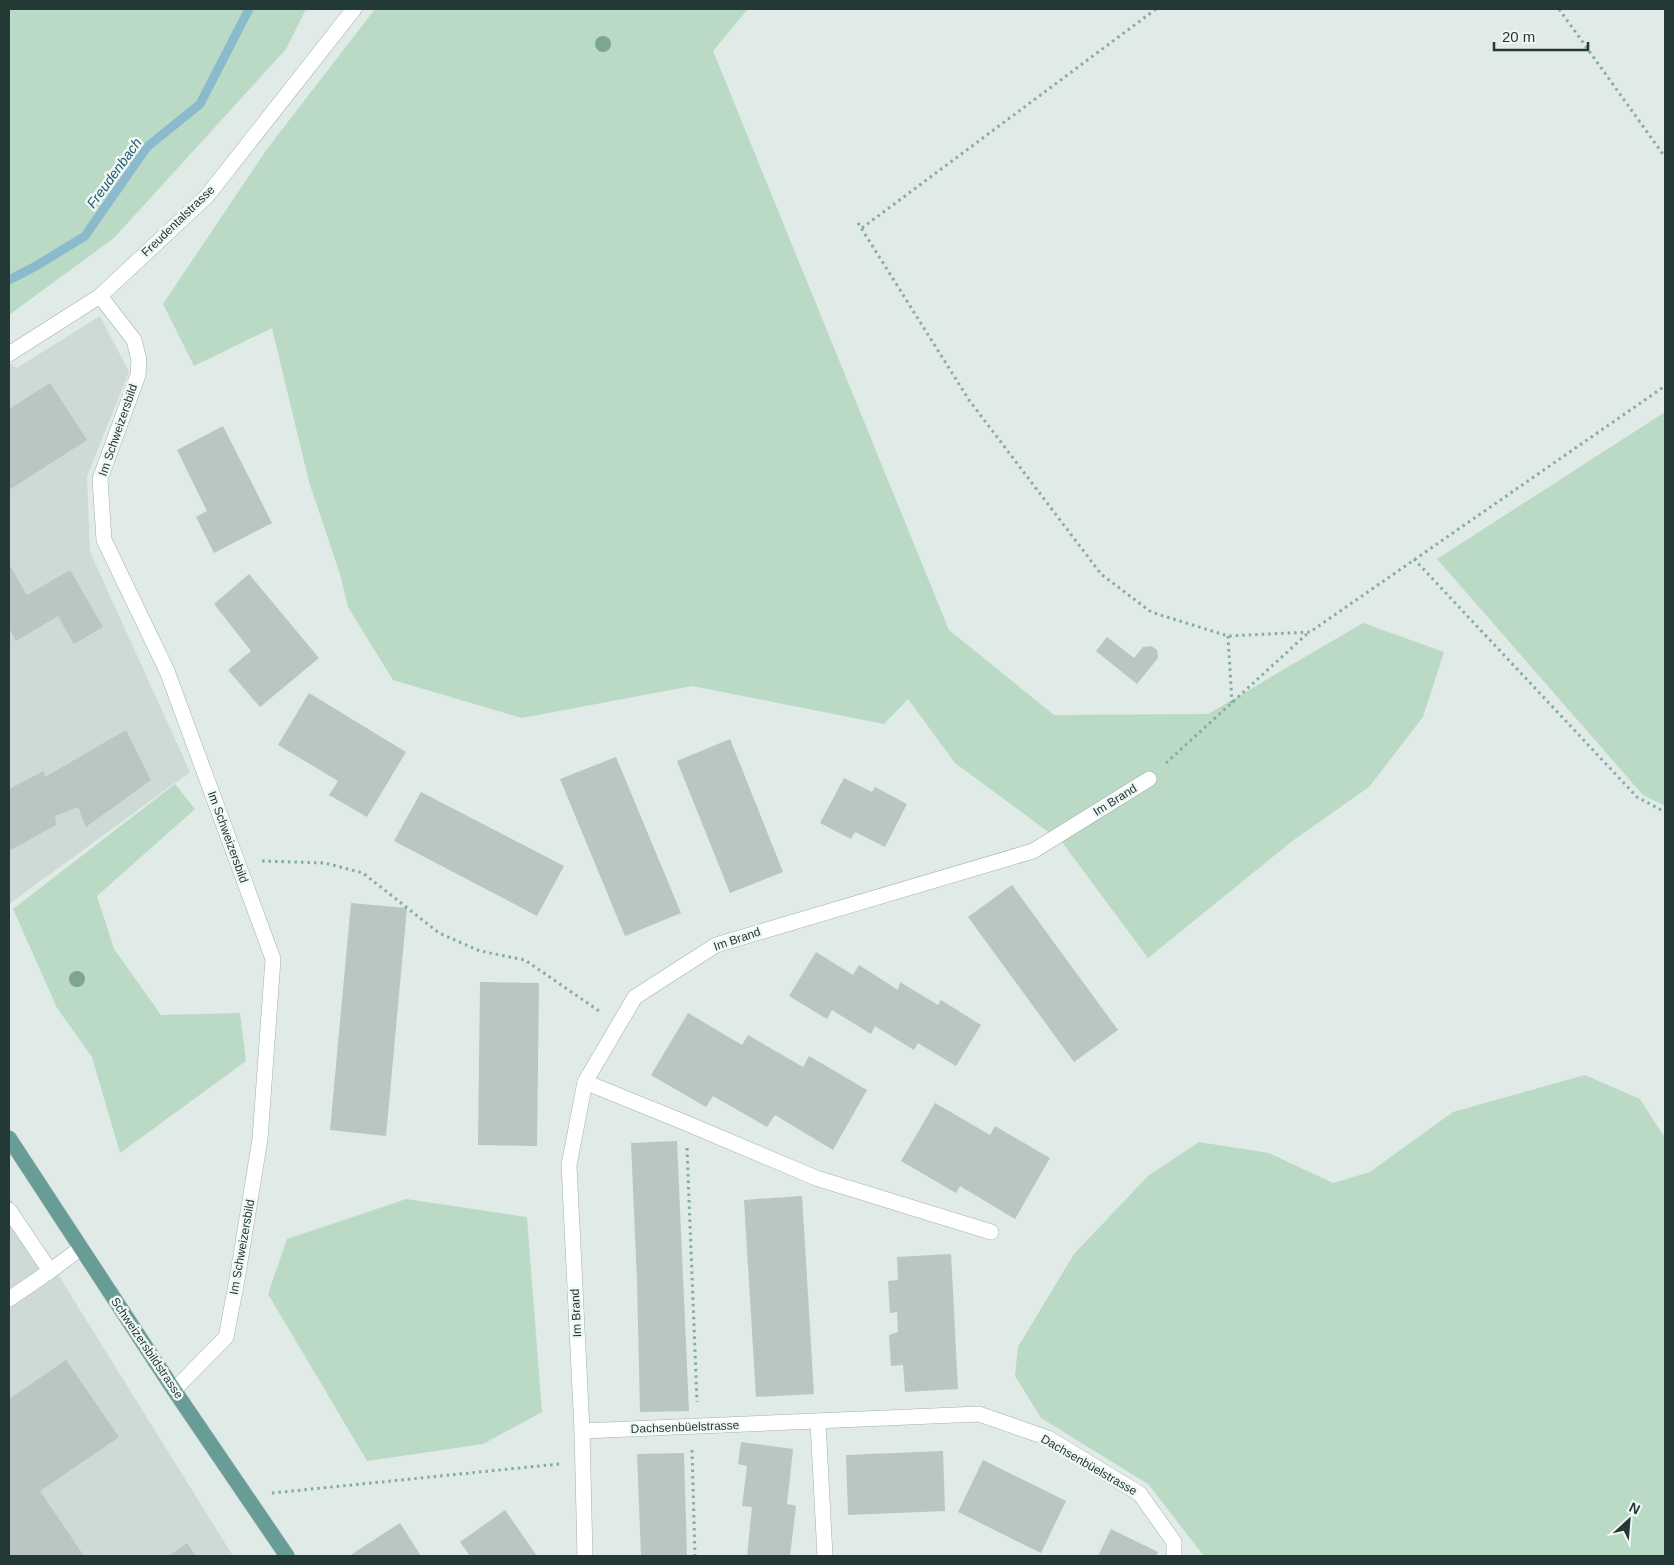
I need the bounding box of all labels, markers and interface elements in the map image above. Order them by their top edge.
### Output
scale bar [1494,20,1588,52]
text: 20 m [1502,28,1535,45]
water label: Freudenbach [83,135,145,211]
street label: Freudentalstrasse [139,182,218,259]
street label: Im Schweizersbild [96,382,140,478]
street label: Im Brand [1091,781,1139,819]
street label: Im Schweizersbild [205,789,251,885]
street label: Im Brand [712,924,762,954]
street label: Im Schweizersbild [227,1198,257,1296]
street label: Im Brand [568,1288,584,1338]
street label: Schweizersbildstrasse [108,1295,186,1401]
street label: Dachsenbüelstrasse [630,1418,740,1436]
street label: Dachsenbüelstrasse [1038,1432,1140,1498]
north arrow [1604,1495,1654,1545]
text: N [1627,1499,1643,1518]

